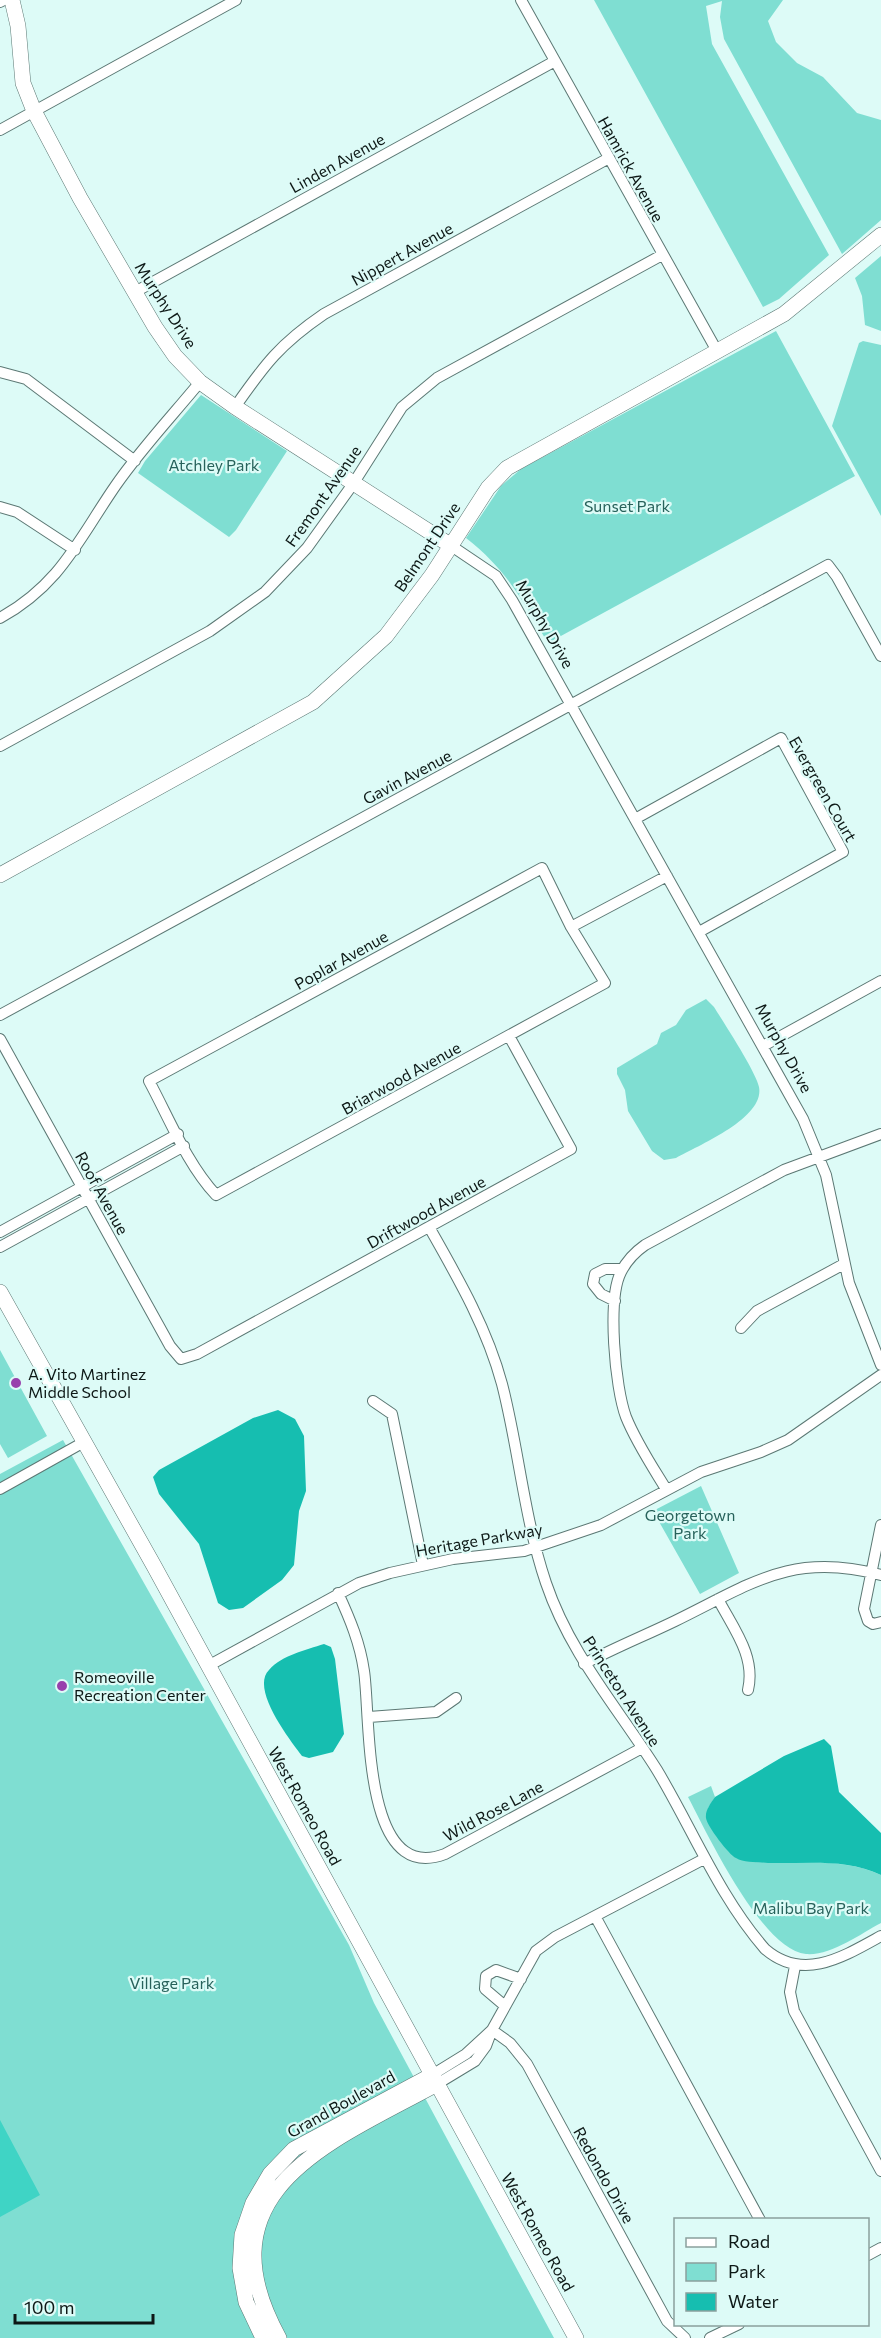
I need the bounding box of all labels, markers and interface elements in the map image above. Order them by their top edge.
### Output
street label: Hamrick Avenue [595,113,668,225]
street label: Linden Avenue [286,129,388,196]
street label: Nippert Avenue [348,218,456,289]
street label: Murphy Drive [131,258,201,351]
street label: Fremont Avenue [281,441,365,550]
park label: Atchley Park [168,455,260,474]
park label: Sunset Park [584,496,670,515]
street label: Belmont Drive [390,498,463,595]
street label: Murphy Drive [512,576,578,671]
street label: Evergreen Court [786,733,861,845]
street label: Gavin Avenue [359,745,454,808]
street label: Poplar Avenue [291,926,391,993]
street label: Murphy Drive [752,1000,817,1096]
street label: Briarwood Avenue [338,1037,463,1118]
street label: Roof Avenue [72,1148,133,1238]
street label: Driftwood Avenue [363,1171,488,1252]
place label: A. Vito Martinez Middle School [28,1364,146,1401]
marker: A. Vito Martinez Middle School [9,1376,23,1390]
park label: Georgetown Park [645,1505,735,1542]
street label: Heritage Parkway [414,1519,544,1560]
street label: Princeton Avenue [580,1632,665,1749]
place label: Romeoville Recreation Center [74,1667,206,1704]
marker: Romeoville Recreation Center [55,1679,69,1693]
street label: West Romeo Road [265,1743,346,1868]
street label: Wild Rose Lane [440,1776,546,1845]
park label: Malibu Bay Park [753,1898,870,1917]
park label: Village Park [129,1973,215,1992]
street label: Grand Boulevard [283,2066,398,2141]
street label: Redondo Drive [570,2123,639,2226]
street label: West Romeo Road [498,2169,579,2294]
legend [674,2218,869,2326]
text: Road [728,2230,770,2252]
text: Park [728,2260,766,2282]
scale bar [15,2287,153,2325]
text: Water [728,2290,779,2312]
text: 100 m [24,2296,74,2318]

